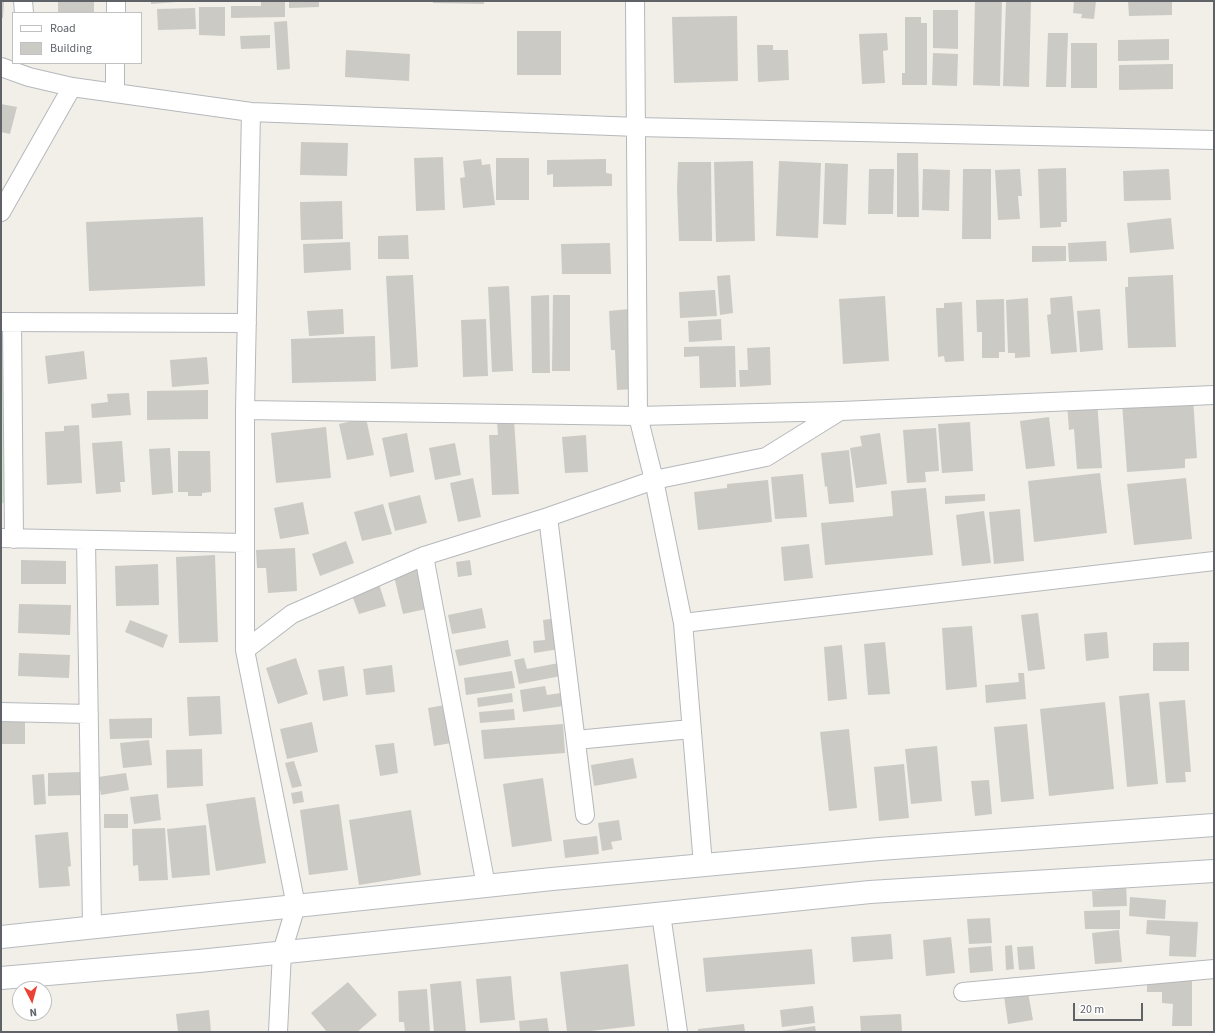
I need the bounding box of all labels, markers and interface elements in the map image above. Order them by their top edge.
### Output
legend [12,12,142,64]
text: Road [50,20,76,37]
text: Building [50,40,92,57]
north arrow [12,981,52,1021]
scale bar [1075,995,1145,1021]
text: 20 m [1080,1001,1104,1018]
text: N [29,1005,38,1020]

